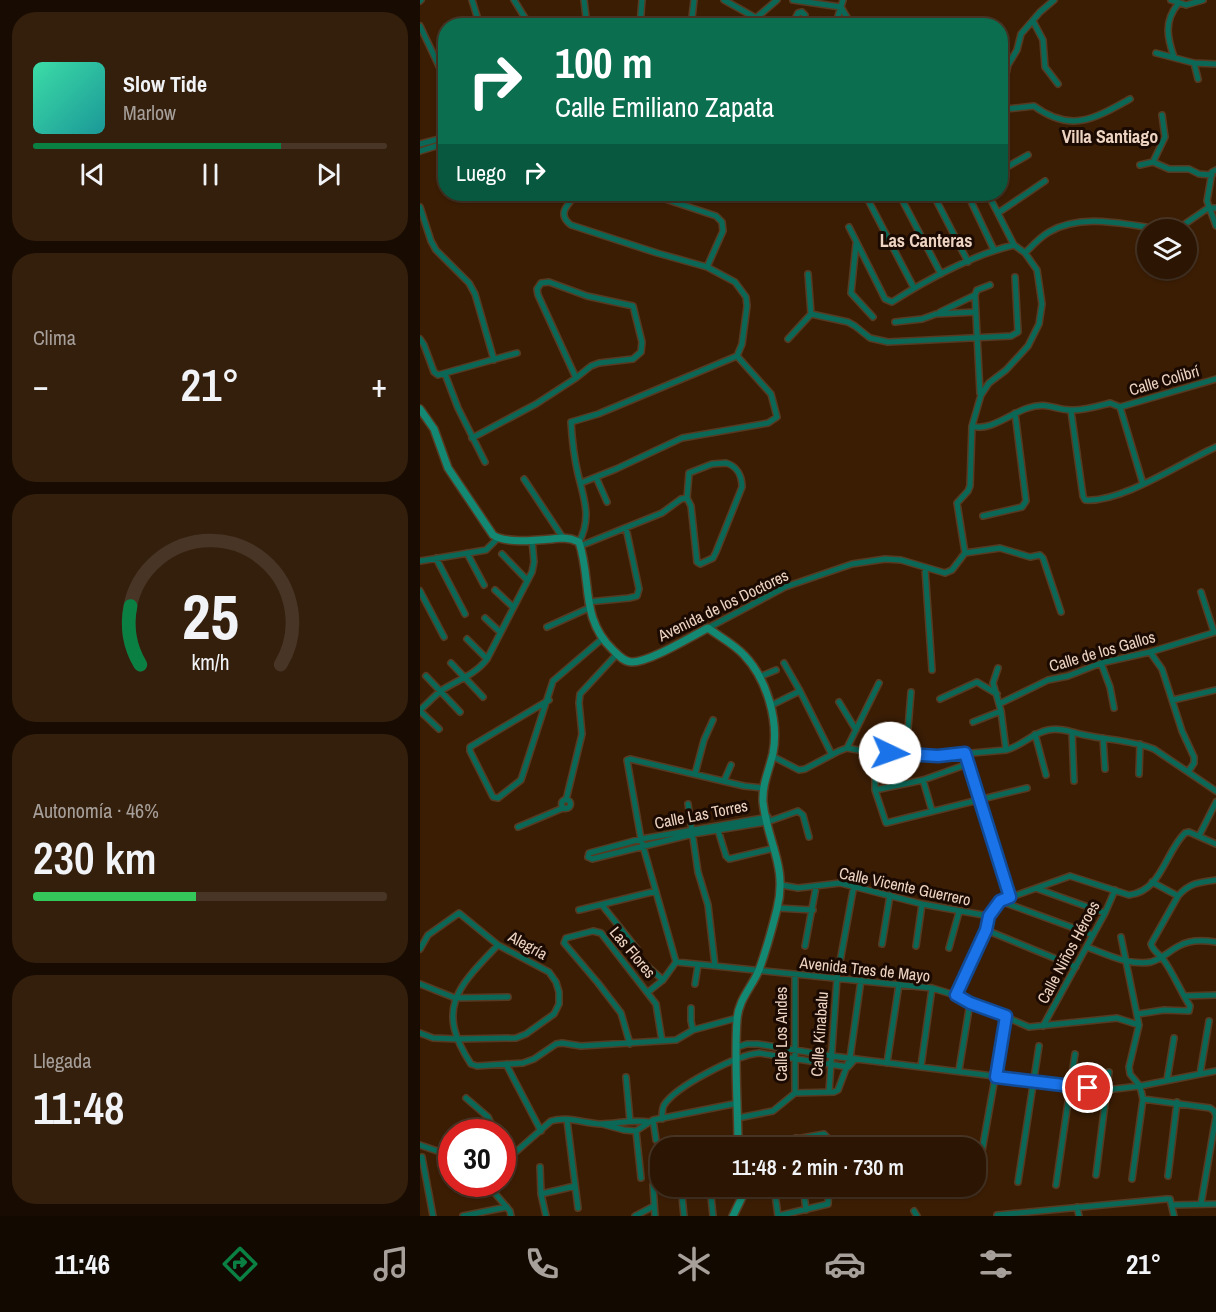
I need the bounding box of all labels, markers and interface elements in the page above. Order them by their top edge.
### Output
text: 100 m [555,35,653,91]
icon: right [456,42,534,120]
text: Slow Tide [123,69,207,99]
text: Calle Emiliano Zapata [555,89,774,125]
text: Marlow [123,99,176,126]
district label: Villa Santiago [1062,124,1158,149]
icon: right [518,156,551,189]
icon: previous [76,158,109,191]
icon: pause [194,158,227,191]
icon: next [312,158,345,191]
text: Luego [456,158,506,188]
map controls [1137,219,1197,279]
button: layers [1137,219,1197,279]
district label: Las Canteras [880,228,972,253]
text: Clima [33,324,76,351]
text: 21° [180,354,240,415]
street label: Calle Colibrí [1126,359,1202,401]
text: − [33,363,49,407]
text: + [371,363,387,407]
street label: Avenida de los Doctores [653,564,792,647]
text: 25 [182,574,238,658]
street label: Calle de los Gallos [1046,625,1158,677]
text: km/h [191,648,229,677]
position arrow [858,721,922,785]
street label: Calle Las Torres [652,794,750,834]
text: Autonomía · 46% [33,797,159,824]
text: 230 km [33,827,157,888]
street label: Calle Vicente Guerrero [837,861,973,911]
street label: Calle Niños Héroes [1032,897,1104,1007]
street label: Las Flores [605,921,661,983]
street label: Alegría [504,925,552,965]
street label: Avenida Tres de Mayo [798,951,931,987]
street label: Calle Los Andes [770,987,792,1081]
street label: Calle Kinabalu [805,991,833,1077]
text: Llegada [33,1047,91,1074]
pin [1062,1062,1113,1113]
icon: arrive [1071,1071,1104,1104]
text: 11:48 [33,1077,124,1138]
speed limit sign: 30 [438,1119,516,1197]
text: 11:48 · 2 min · 730 m [732,1152,904,1182]
icon: directions [219,1243,261,1285]
icon: music [370,1243,412,1285]
icon: phone [521,1243,563,1285]
icon: climate [673,1243,715,1285]
icon: car [824,1243,866,1285]
icon: filters [975,1243,1017,1285]
text: 11:46 [55,1246,110,1282]
text: 21° [1126,1246,1161,1282]

